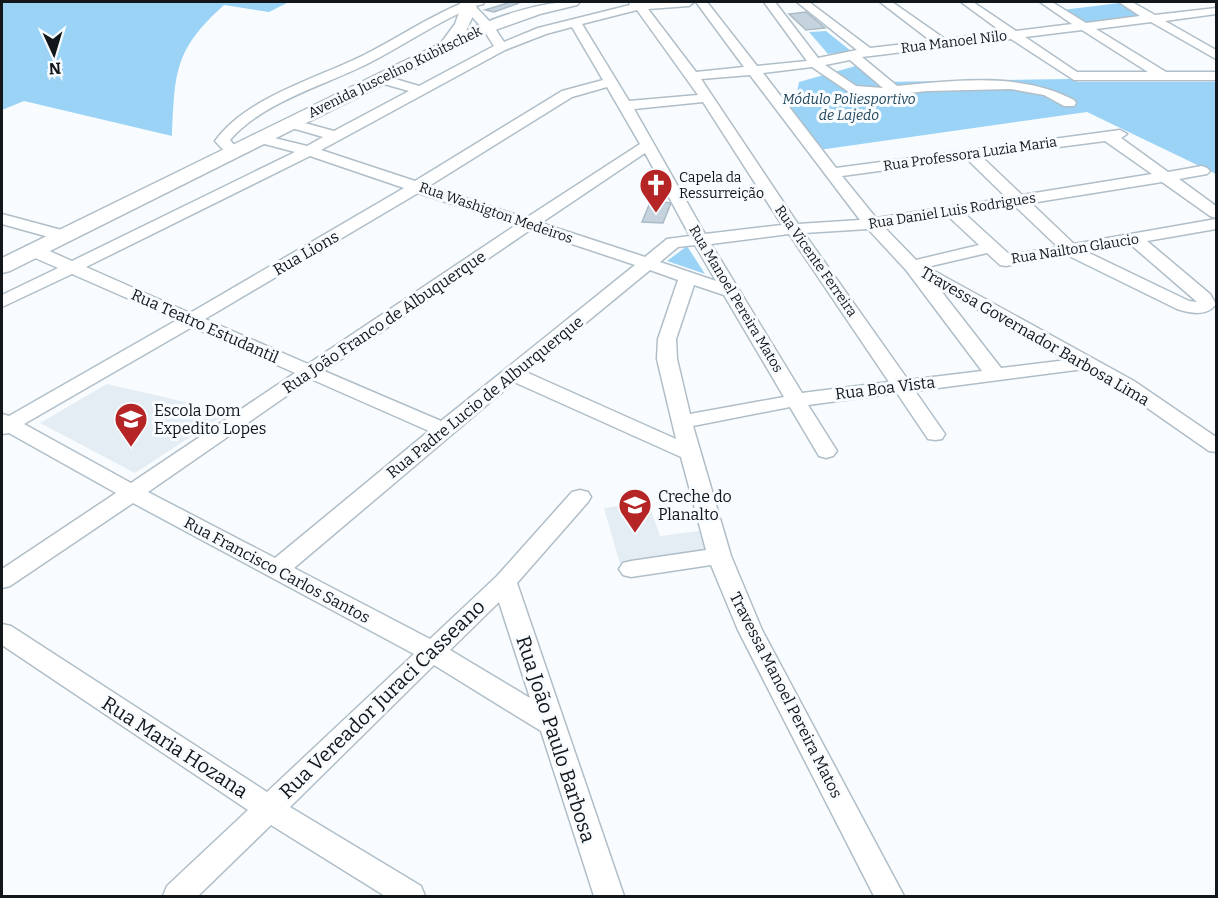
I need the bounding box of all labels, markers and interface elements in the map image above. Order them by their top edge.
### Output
street label: Avenida Juscelino Kubitschek [305,22,485,122]
north arrow [24,24,84,84]
street label: Rua Manoel Nilo [900,27,1008,57]
text: N [48,59,62,78]
park label: Módulo Poliesportivo de Lajedo [782,91,916,124]
street label: Rua Professora Luzia Maria [882,133,1058,175]
church icon: Capela da Ressurreição [638,167,674,214]
place label: Capela da Ressurreição [679,169,764,202]
street label: Rua Washigton Medeiros [417,179,575,247]
street label: Rua Daniel Luis Rodrigues [867,189,1037,233]
street label: Rua Vicente Ferreira [771,202,861,320]
street label: Rua Manoel Pereira Matos [685,222,787,376]
street label: Rua Lions [270,227,342,279]
street label: Rua Nailton Glaucio [1010,231,1140,267]
street label: Rua João Franco de Albuquerque [279,247,489,397]
street label: Travessa Governador Barbosa Lima [917,262,1153,410]
street label: Rua Teatro Estudantil [128,285,282,367]
street label: Rua Padre Lucio de Alburquerque [383,312,587,482]
street label: Rua Boa Vista [834,372,936,404]
school or university icon: Escola Dom Expedito Lopes [113,401,149,448]
place label: Escola Dom Expedito Lopes [154,401,266,438]
school or university icon: Creche do Planalto [617,487,653,534]
place label: Creche do Planalto [658,487,732,524]
street label: Rua Francisco Carlos Santos [181,513,373,627]
street label: Travessa Manoel Pereira Matos [726,589,846,801]
street label: Rua Vereador Juraci Casseano [274,594,490,804]
street label: Rua João Paulo Barbosa [511,633,601,845]
street label: Rua Maria Hozana [98,691,252,803]

